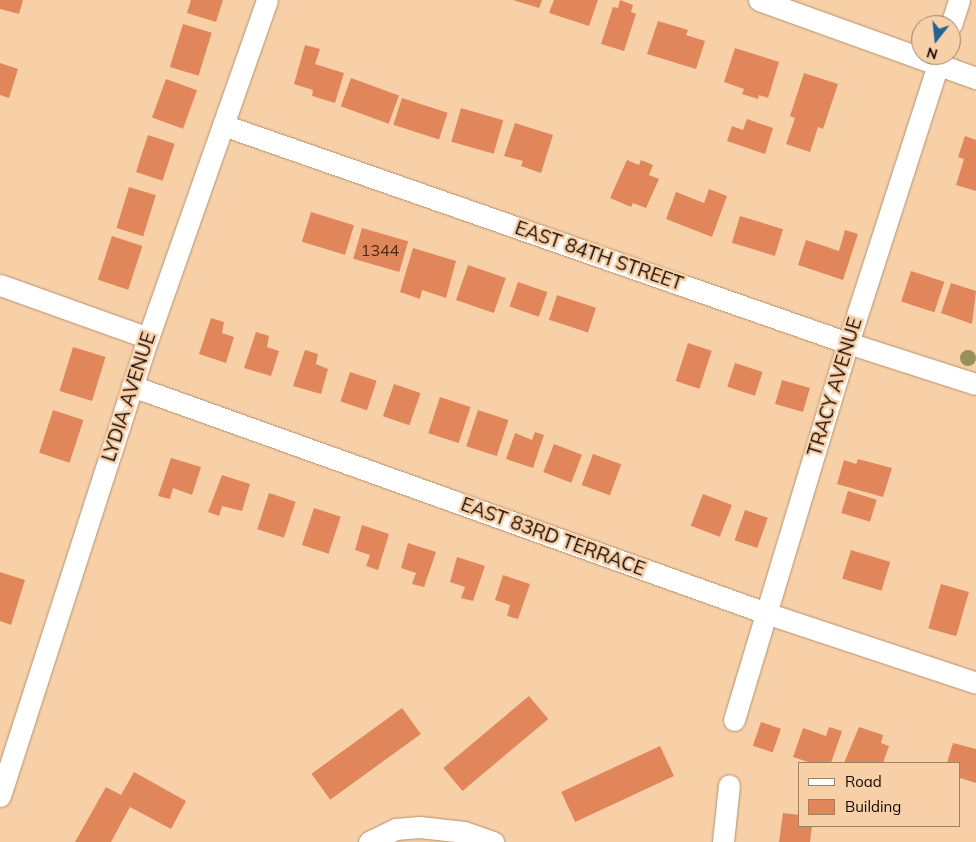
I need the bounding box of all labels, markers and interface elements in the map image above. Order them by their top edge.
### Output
north arrow [911,15,961,65]
text: N [925,43,940,64]
street label: EAST 84TH STREET [512,217,686,295]
house number: 1344 [361,240,399,260]
street label: TRACY AVENUE [803,315,867,459]
street label: LYDIA AVENUE [97,329,161,465]
street label: EAST 83RD TERRACE [458,493,648,581]
legend [798,762,961,827]
text: Road [845,772,882,791]
text: Building [845,797,901,816]

